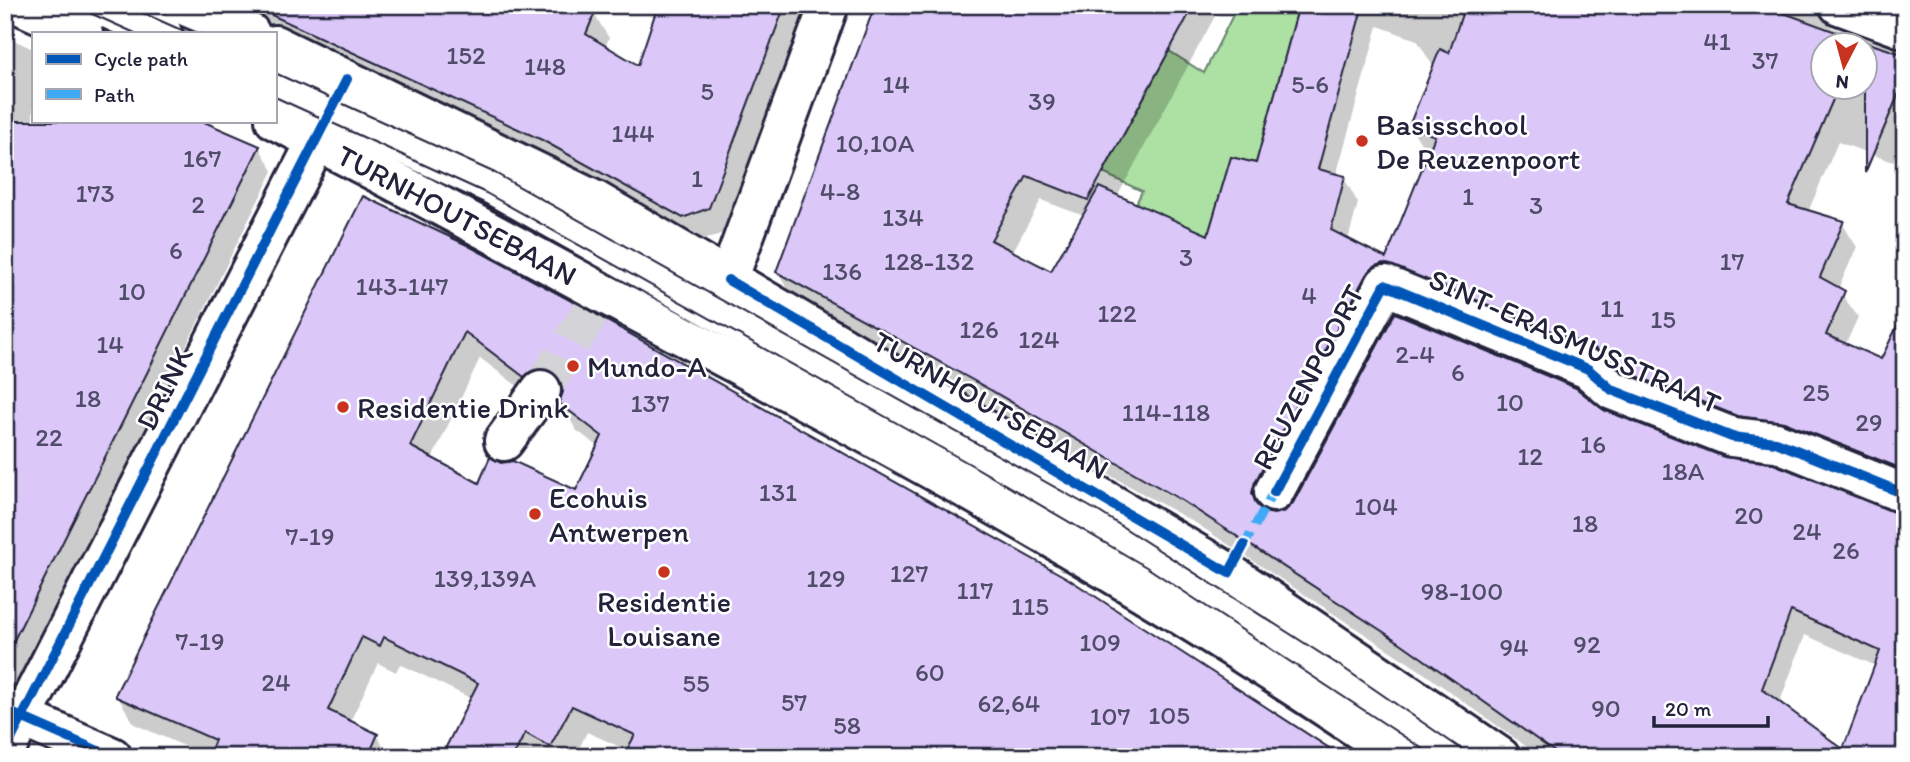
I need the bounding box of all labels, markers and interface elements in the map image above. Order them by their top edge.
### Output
house number: 41 [1703,25,1731,57]
legend [32,32,276,122]
north arrow [1808,32,1878,102]
house number: 152 [446,39,486,71]
house number: 37 [1751,44,1779,76]
text: Cycle path [94,46,188,71]
house number: 148 [524,50,566,82]
house number: 14 [882,68,910,100]
house number: 5-6 [1291,68,1329,100]
text: N [1835,70,1850,95]
house number: 5 [700,75,714,107]
text: Path [94,82,135,107]
house number: 39 [1028,85,1056,117]
place label: Basisschool De Reuzenpoort [1376,106,1580,177]
house number: 144 [611,117,655,149]
house number: 10,10A [836,127,915,159]
marker: Basisschool De Reuzenpoort [1354,133,1370,149]
street label: TURNHOUTSEBAAN [331,136,583,294]
house number: 167 [183,142,221,174]
house number: 1 [691,162,703,194]
house number: 4-8 [820,175,860,207]
house number: 173 [75,177,115,209]
house number: 1 [1462,180,1474,212]
house number: 2 [191,188,205,220]
house number: 3 [1529,189,1543,221]
house number: 134 [882,201,924,233]
house number: 6 [169,234,183,266]
house number: 3 [1179,241,1193,273]
house number: 128-132 [884,245,974,277]
house number: 17 [1720,245,1745,277]
house number: 136 [822,255,862,287]
street label: SINT-ERASMUSSTRAAT [1423,260,1727,422]
house number: 143-147 [356,270,449,302]
house number: 10 [118,275,146,307]
street label: REUZENPOORT [1244,278,1372,476]
house number: 4 [1301,279,1317,311]
house number: 11 [1600,292,1624,324]
house number: 122 [1097,297,1137,329]
house number: 15 [1650,303,1676,335]
house number: 126 [959,313,999,345]
street label: TURNHOUTSEBAAN [866,322,1116,488]
house number: 124 [1018,323,1060,355]
house number: 14 [96,328,124,360]
house number: 2-4 [1395,338,1435,370]
street label: DRINK [127,340,201,436]
place label: Mundo-A [587,348,707,385]
house number: 6 [1451,356,1465,388]
marker: Mundo-A [565,358,581,374]
house number: 25 [1802,376,1830,408]
house number: 18 [75,382,101,414]
house number: 10 [1496,386,1524,418]
house number: 137 [630,387,670,419]
place label: Residentie Drink [357,389,570,426]
house number: 114-118 [1122,396,1210,428]
marker: Residentie Drink [335,399,351,415]
house number: 29 [1855,406,1883,438]
house number: 22 [35,421,63,453]
house number: 16 [1580,428,1606,460]
house number: 12 [1517,440,1543,472]
house number: 18A [1662,455,1705,487]
house number: 131 [759,476,797,508]
place label: Ecohuis Antwerpen [549,479,689,550]
house number: 104 [1354,490,1398,522]
house number: 20 [1734,499,1764,531]
marker: Ecohuis Antwerpen [527,506,543,522]
house number: 18 [1572,507,1598,539]
house number: 24 [1792,515,1822,547]
house number: 7-19 [286,520,334,552]
house number: 26 [1832,534,1860,566]
house number: 127 [890,557,928,589]
house number: 139,139A [434,562,537,594]
house number: 129 [806,562,846,594]
marker: Residentie Louisane [656,564,672,580]
house number: 117 [956,574,994,606]
house number: 98-100 [1421,575,1503,607]
place label: Residentie Louisane [597,583,731,654]
house number: 115 [1011,590,1049,622]
house number: 7-19 [176,625,224,657]
house number: 109 [1079,626,1121,658]
house number: 92 [1573,628,1601,660]
house number: 94 [1499,631,1529,663]
house number: 60 [915,656,945,688]
house number: 24 [261,666,291,698]
house number: 55 [682,667,710,699]
scale bar [1654,685,1768,729]
house number: 57 [781,686,807,718]
house number: 62,64 [978,687,1041,719]
house number: 90 [1591,692,1621,724]
text: 20 m [1665,696,1712,721]
house number: 105 [1148,699,1190,731]
house number: 107 [1090,700,1131,732]
house number: 58 [833,709,861,741]

